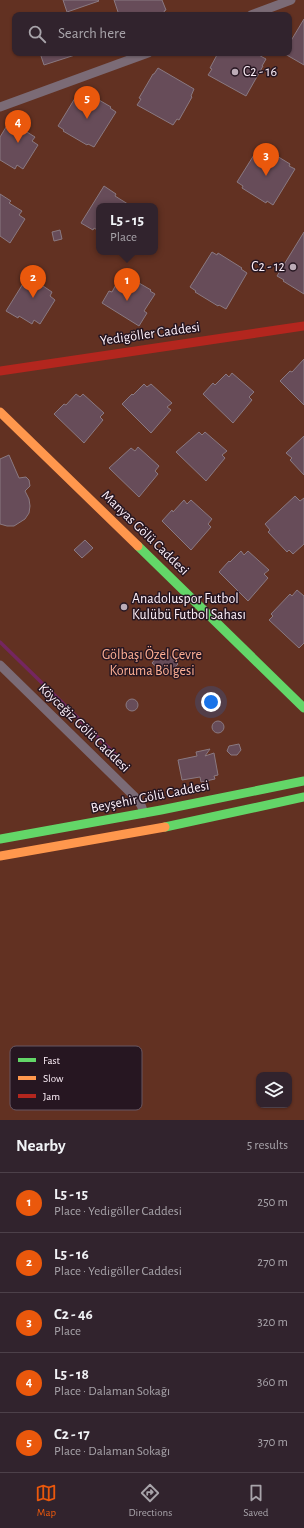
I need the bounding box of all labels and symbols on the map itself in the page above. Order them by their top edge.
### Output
place label: C2 - 16 [243,65,277,79]
marker: C2 - 16 [230,67,240,77]
pin: 5 [74,86,100,119]
pin: 4 [5,110,31,143]
pin: 3 [253,143,279,176]
place label: C2 - 12 [251,260,285,274]
marker: C2 - 12 [288,262,298,272]
pin: 2 [20,265,46,298]
pin: 1 [114,268,140,301]
street label: Yedigöller Caddesi [99,320,201,348]
street label: Manyas Gölü Caddesi [99,488,191,578]
place label: Anadoluspor Futbol Kulübü Futbol Sahası [132,592,246,622]
marker: Anadoluspor Futbol Kulübü Futbol Sahası [119,602,129,612]
park label: Gölbaşı Özel Çevre Koruma Bölgesi [102,645,202,678]
street label: Köyceğiz Gölü Caddesi [36,681,132,775]
your location [201,692,221,712]
street label: Beyşehir Gölü Caddesi [90,779,210,815]
legend [10,1046,142,1110]
text: Fast [43,1055,61,1066]
text: Slow [43,1073,64,1084]
text: Jam [43,1091,60,1102]

